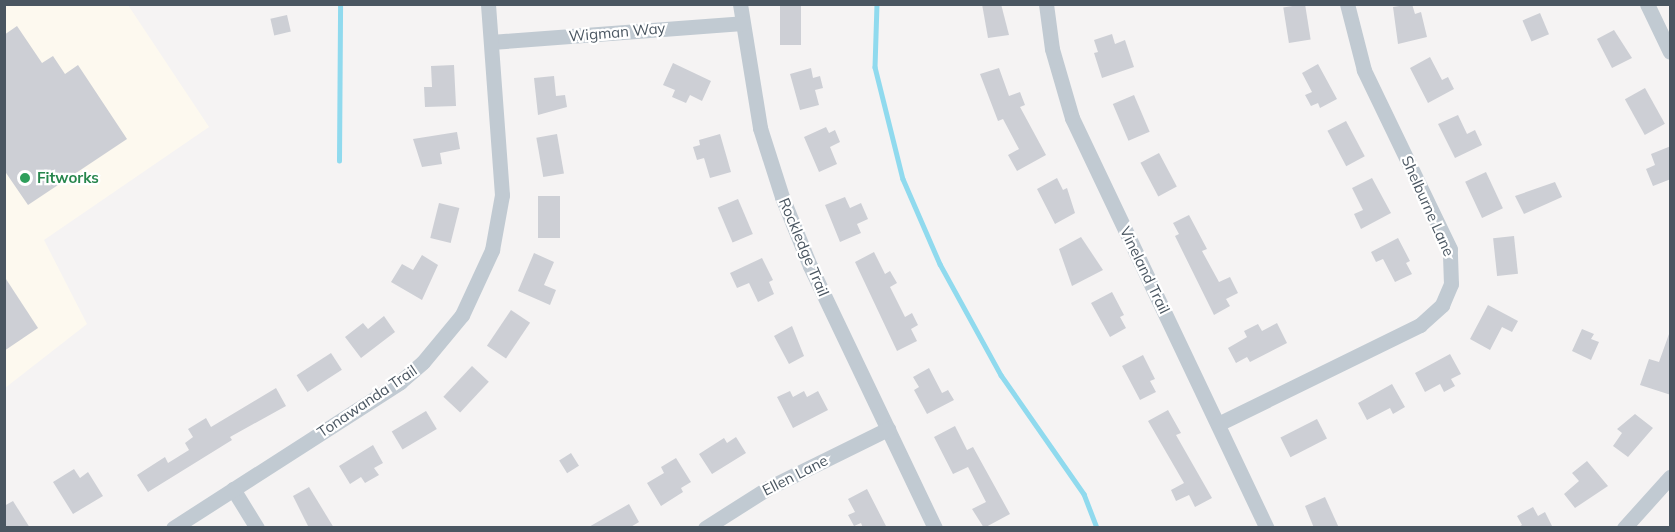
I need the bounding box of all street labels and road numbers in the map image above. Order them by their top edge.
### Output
street label: Wigman Way [568,19,666,45]
street label: Shelburne Lane [1398,153,1458,259]
street label: Rockledge Trail [775,195,833,299]
street label: Vineland Trail [1116,224,1174,316]
street label: Tonawanda Trail [314,361,420,441]
street label: Ellen Lane [759,451,831,499]

